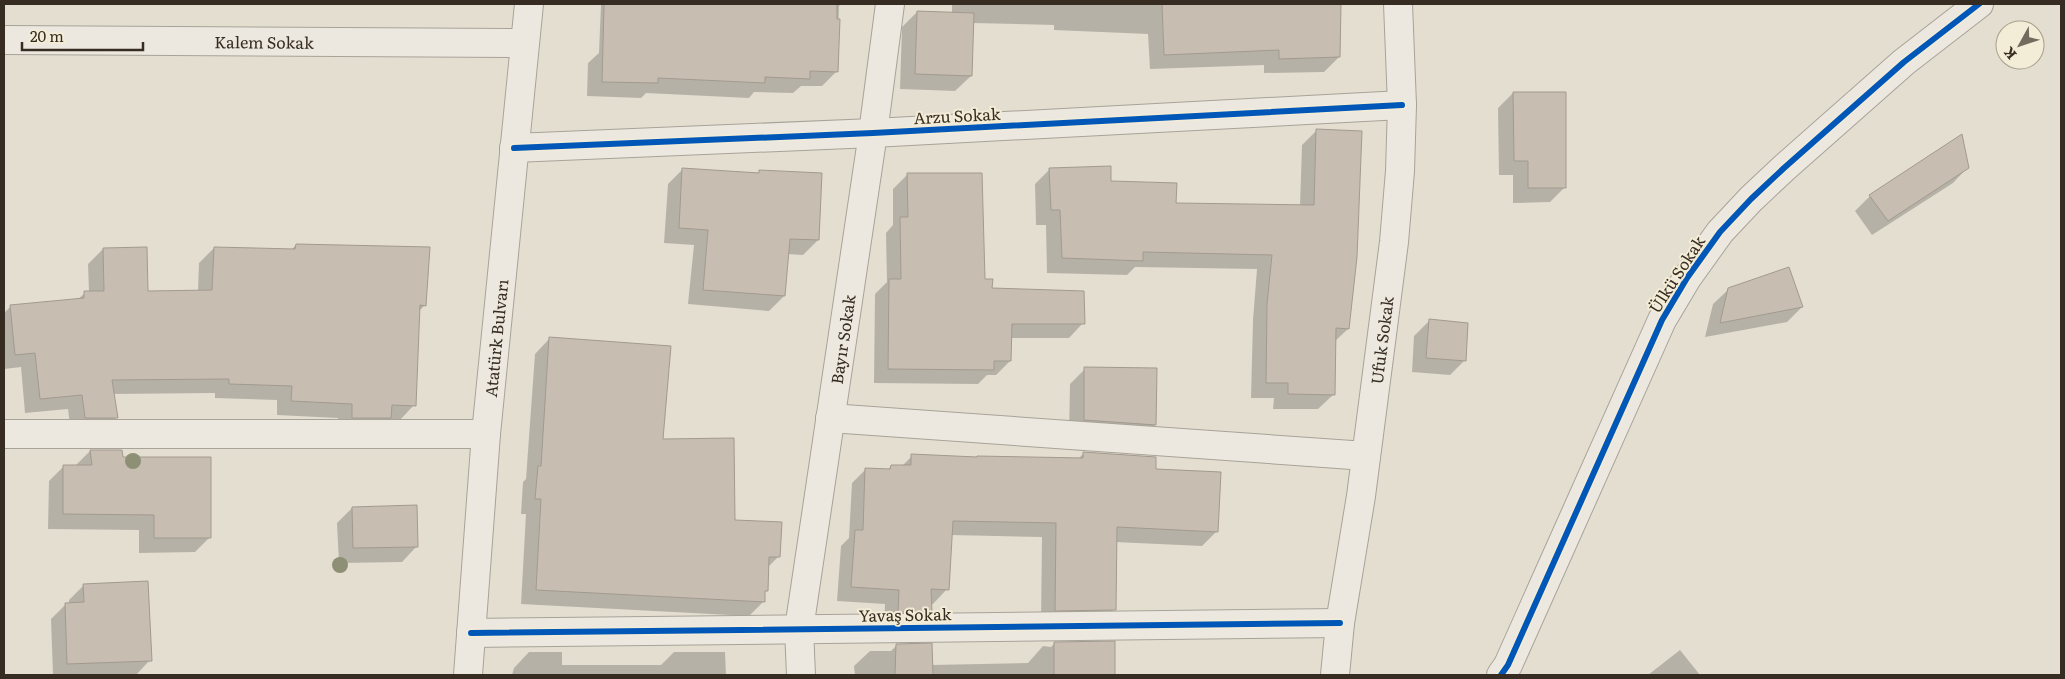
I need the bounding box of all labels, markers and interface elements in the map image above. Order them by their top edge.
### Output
scale bar [22,20,144,52]
north arrow [1995,20,2045,70]
text: 20 m [30,24,64,47]
street label: Kalem Sokak [214,29,314,54]
text: K [1998,43,2020,65]
street label: Arzu Sokak [913,101,1001,129]
street label: Ülkü Sokak [1642,230,1710,317]
street label: Atatürk Bulvarı [478,278,513,398]
street label: Bayır Sokak [824,292,861,386]
street label: Ufuk Sokak [1364,295,1399,386]
street label: Yavaş Sokak [858,601,952,627]

